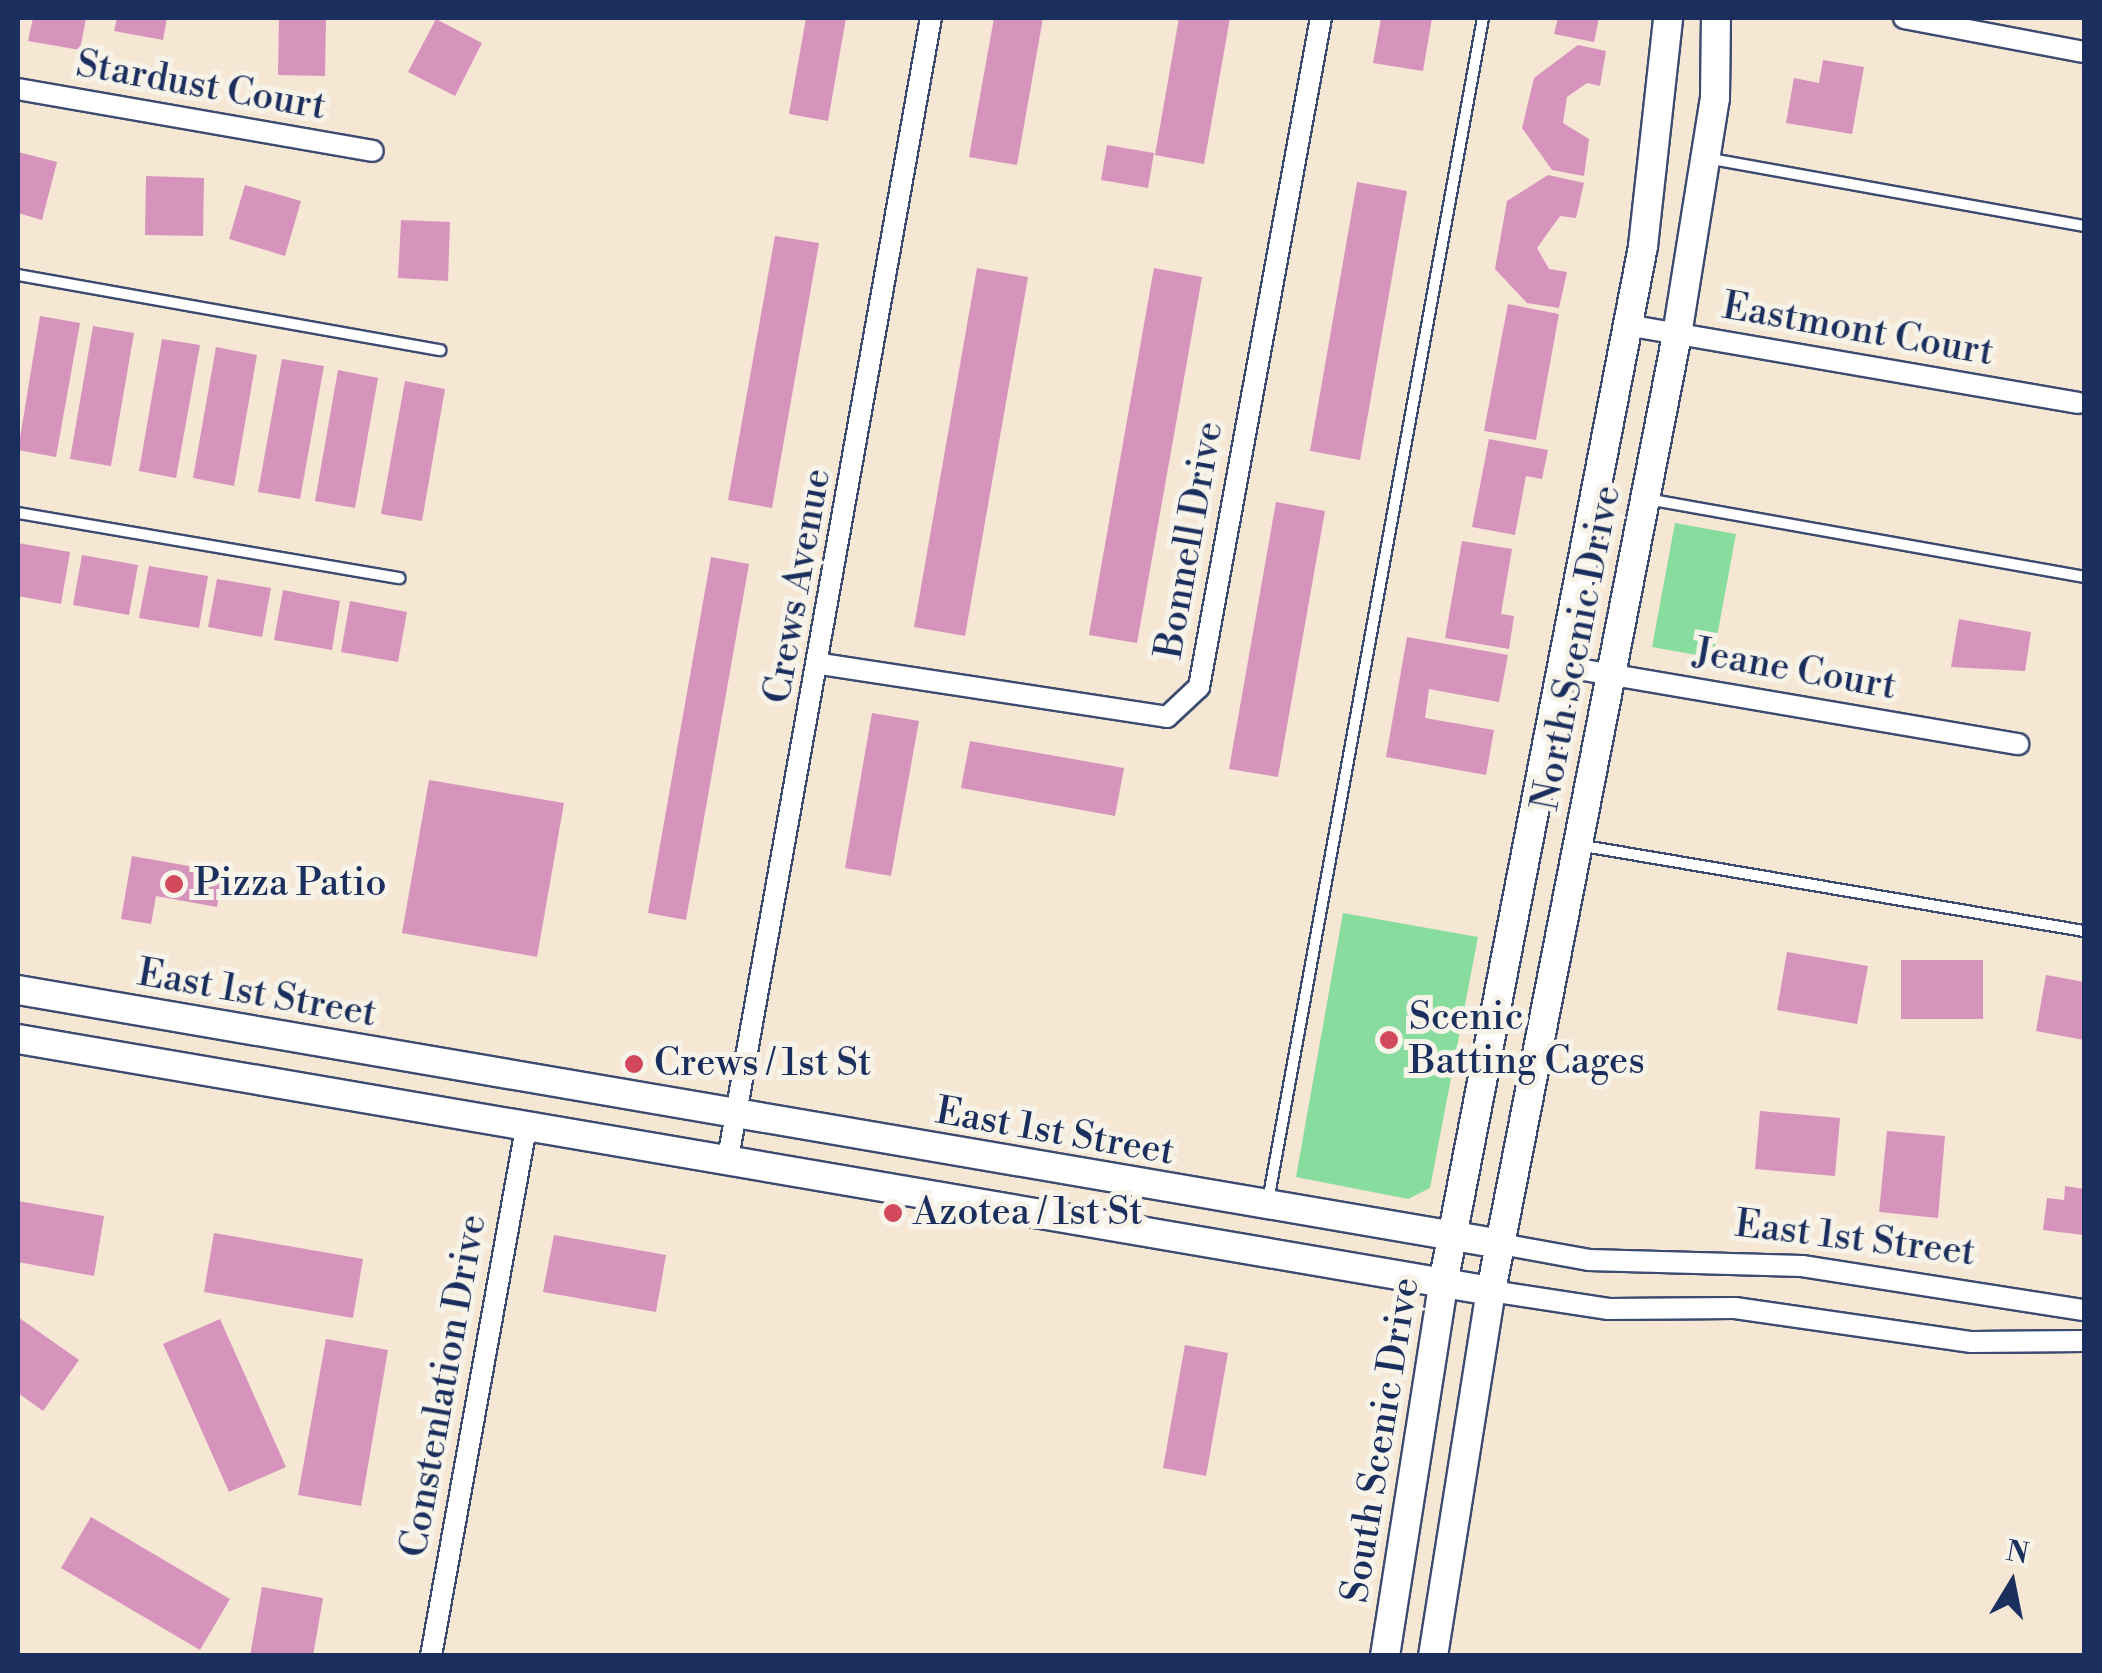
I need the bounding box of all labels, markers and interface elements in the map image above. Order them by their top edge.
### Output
street label: Stardust Court [73,42,329,130]
street label: Eastmont Court [1719,284,1997,376]
street label: Bonnell Drive [1147,418,1233,662]
street label: Crews Avenue [755,465,841,707]
street label: North Scenic Drive [1523,482,1631,814]
street label: Jeane Court [1690,630,1900,710]
place label: Pizza Patio [194,861,387,907]
marker: Pizza Patio [163,873,185,895]
street label: East 1st Street [134,951,380,1037]
place label: Scenic Batting Cages [1409,995,1645,1084]
marker: Scenic Batting Cages [1378,1029,1400,1051]
place label: Crews / 1st St [654,1041,871,1087]
marker: Crews / 1st St [623,1053,645,1075]
street label: East 1st Street [932,1089,1178,1175]
place label: Azotea / 1st St [913,1190,1143,1236]
marker: Azotea / 1st St [882,1202,904,1224]
street label: East 1st Street [1732,1202,1978,1276]
street label: Constenlation Drive [391,1211,497,1561]
street label: South Scenic Drive [1333,1274,1429,1606]
north arrow [1962,1533,2062,1633]
text: N [2003,1534,2031,1572]

